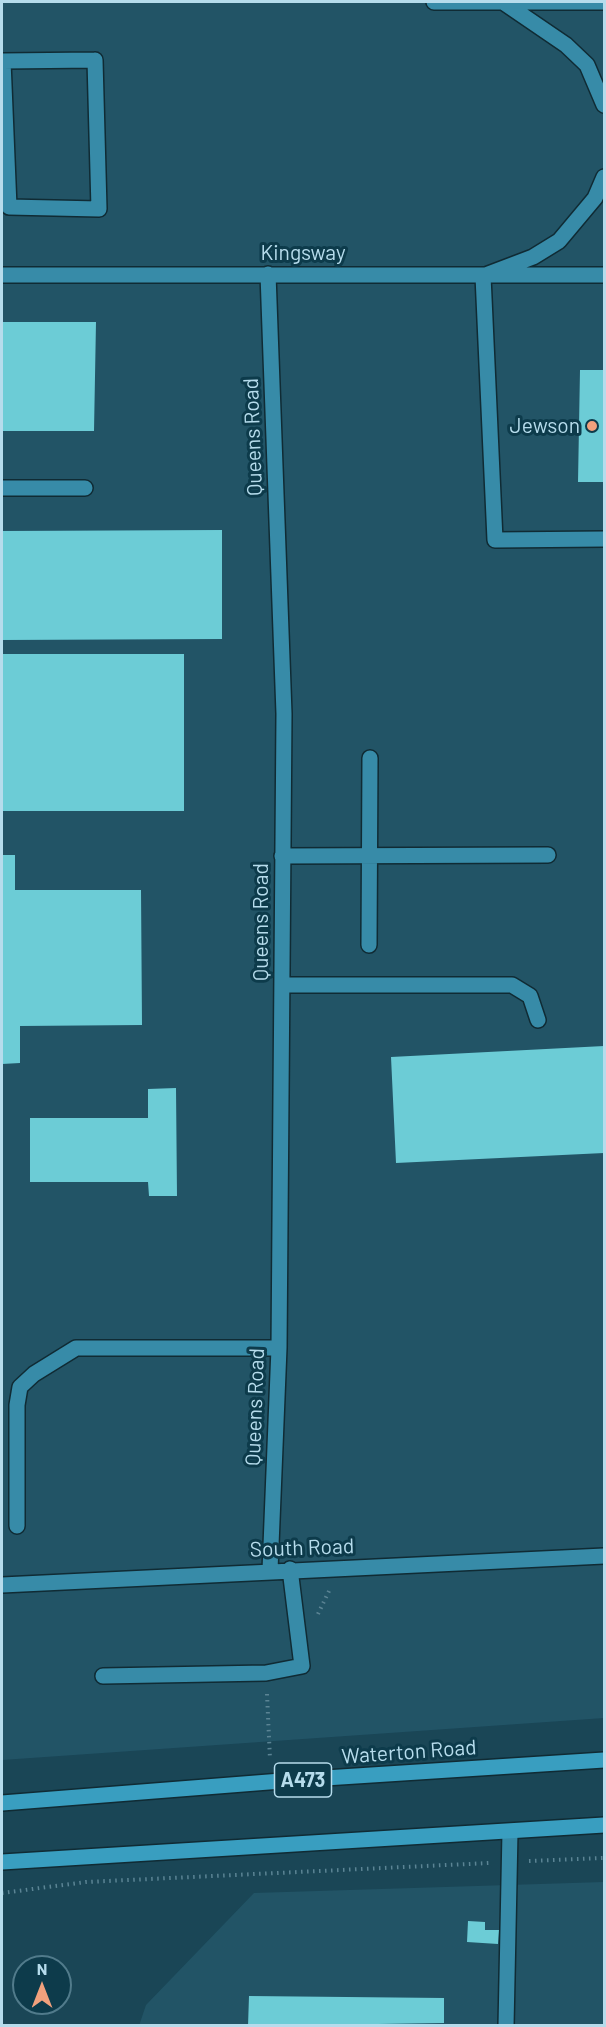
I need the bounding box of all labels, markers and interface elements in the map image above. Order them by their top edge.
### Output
street label: Kingsway [260,240,346,266]
street label: Queens Road [238,378,268,496]
place label: Jewson [510,413,580,439]
marker: Jewson [585,419,599,433]
street label: Queens Road [248,863,274,981]
street label: Queens Road [240,1348,270,1466]
street label: South Road [249,1534,355,1562]
street label: Waterton Road [341,1735,477,1769]
road number: A473 [274,1763,332,1797]
north arrow [12,1955,72,2015]
text: N [37,1959,47,1978]

